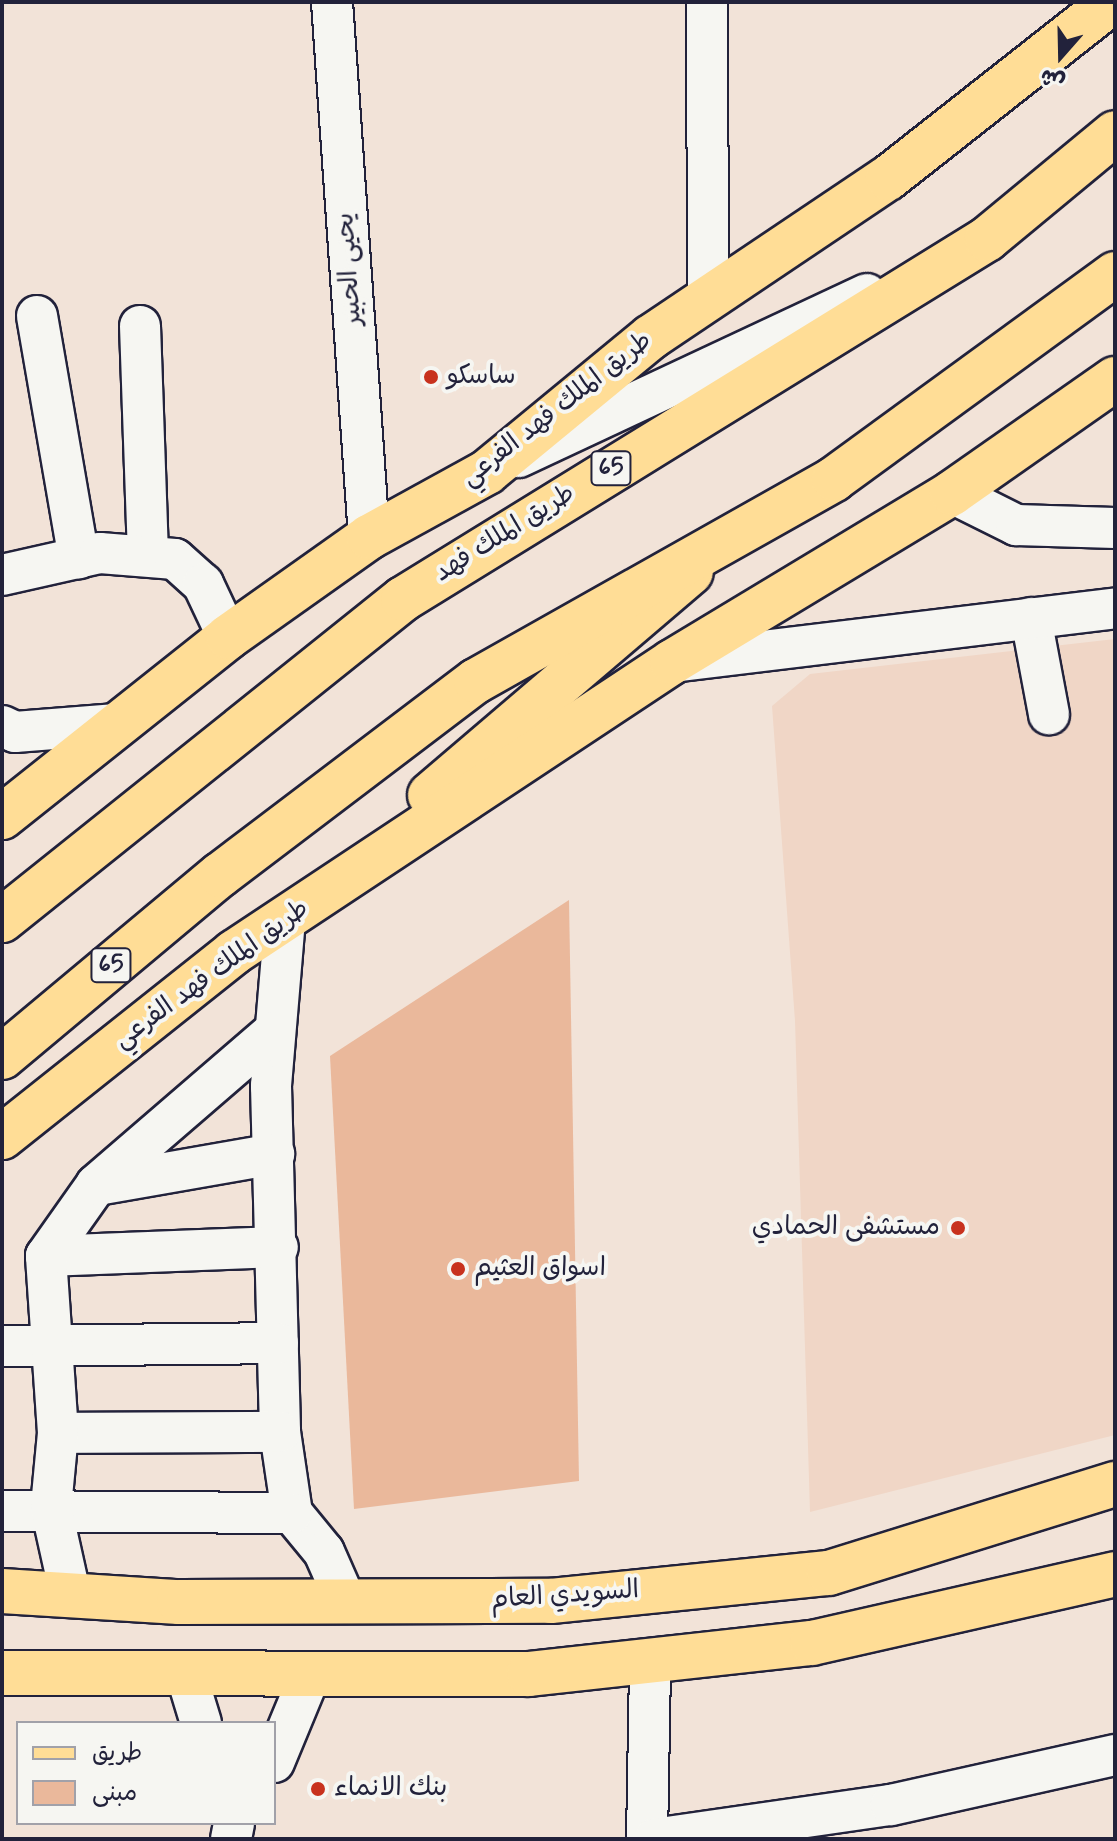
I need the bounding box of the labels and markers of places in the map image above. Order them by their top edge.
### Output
place label: ساسكو [447,361,516,393]
marker: ساسكو [422,368,440,386]
place label: مستشفى الحمادي [752,1212,940,1244]
marker: مستشفى الحمادي [947,1217,969,1239]
place label: اسواق العثيم [474,1253,606,1285]
marker: اسواق العثيم [449,1260,467,1278]
place label: بنك الانماء [334,1773,447,1805]
marker: بنك الانماء [309,1780,327,1798]

